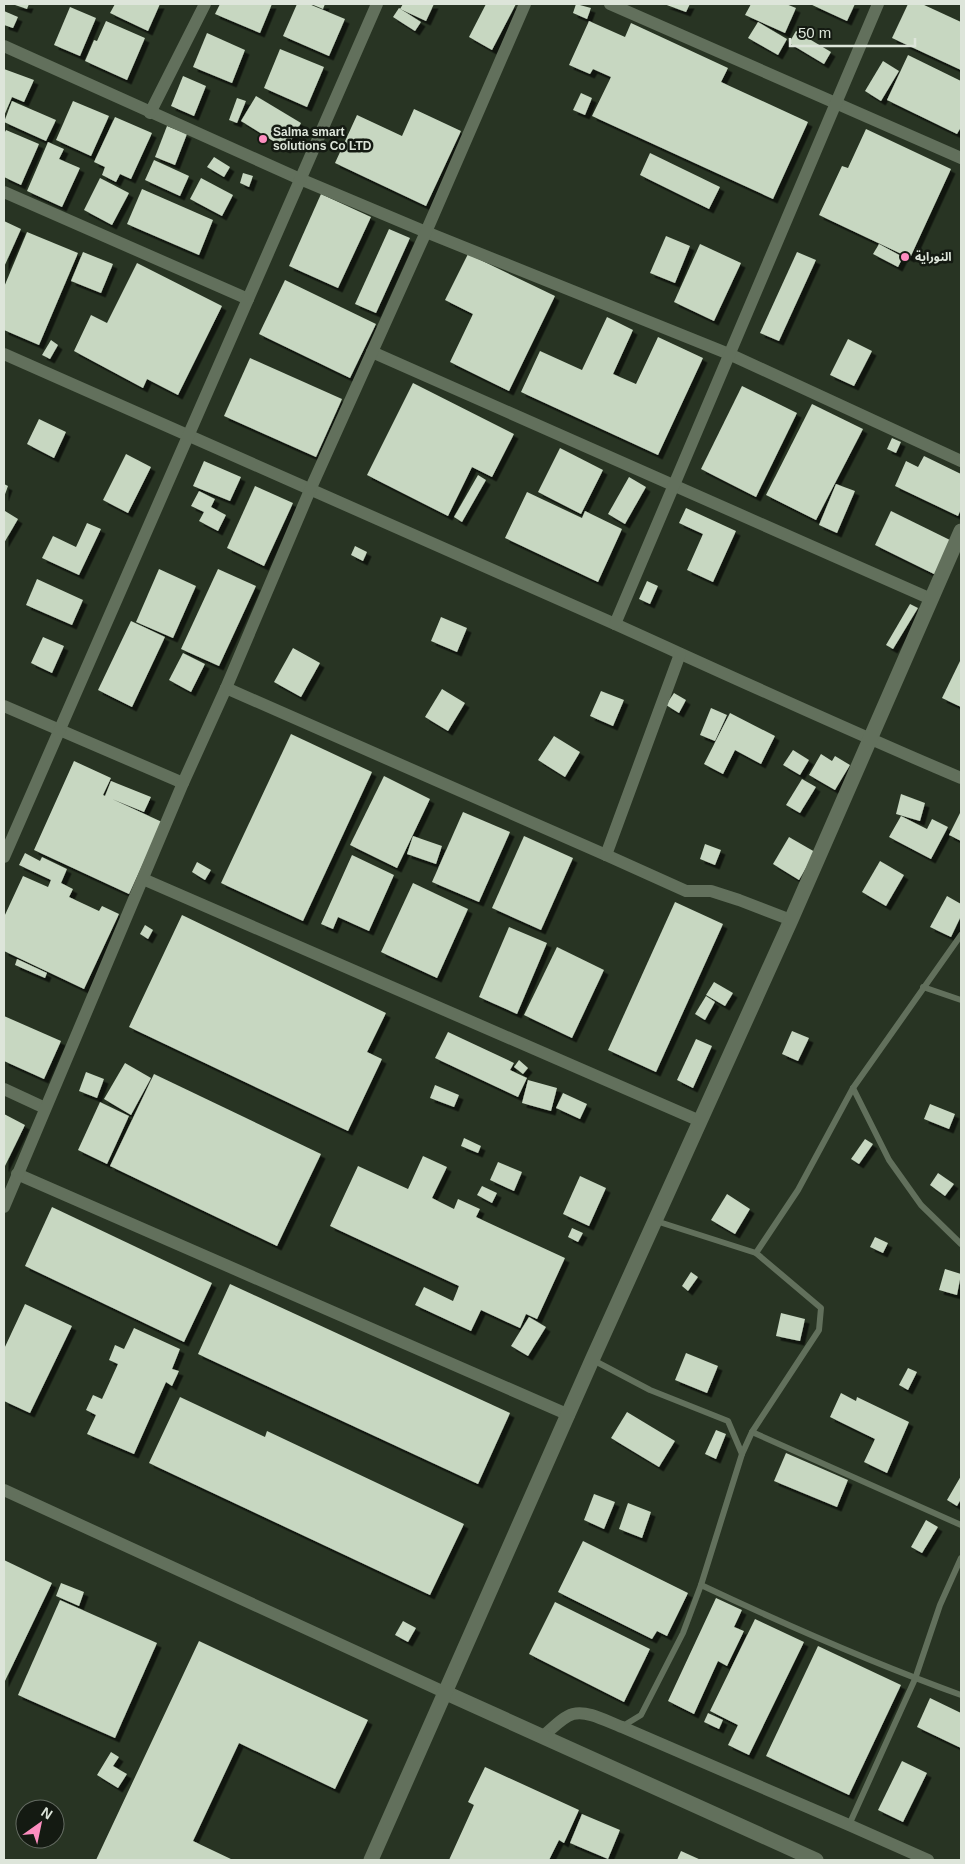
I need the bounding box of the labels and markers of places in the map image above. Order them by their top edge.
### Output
place label: Salma smart solutions Co LTD [273,125,372,153]
marker: Salma smart solutions Co LTD [257,133,269,145]
place label: النوراية [915,250,952,264]
marker: النوراية [899,251,911,263]

